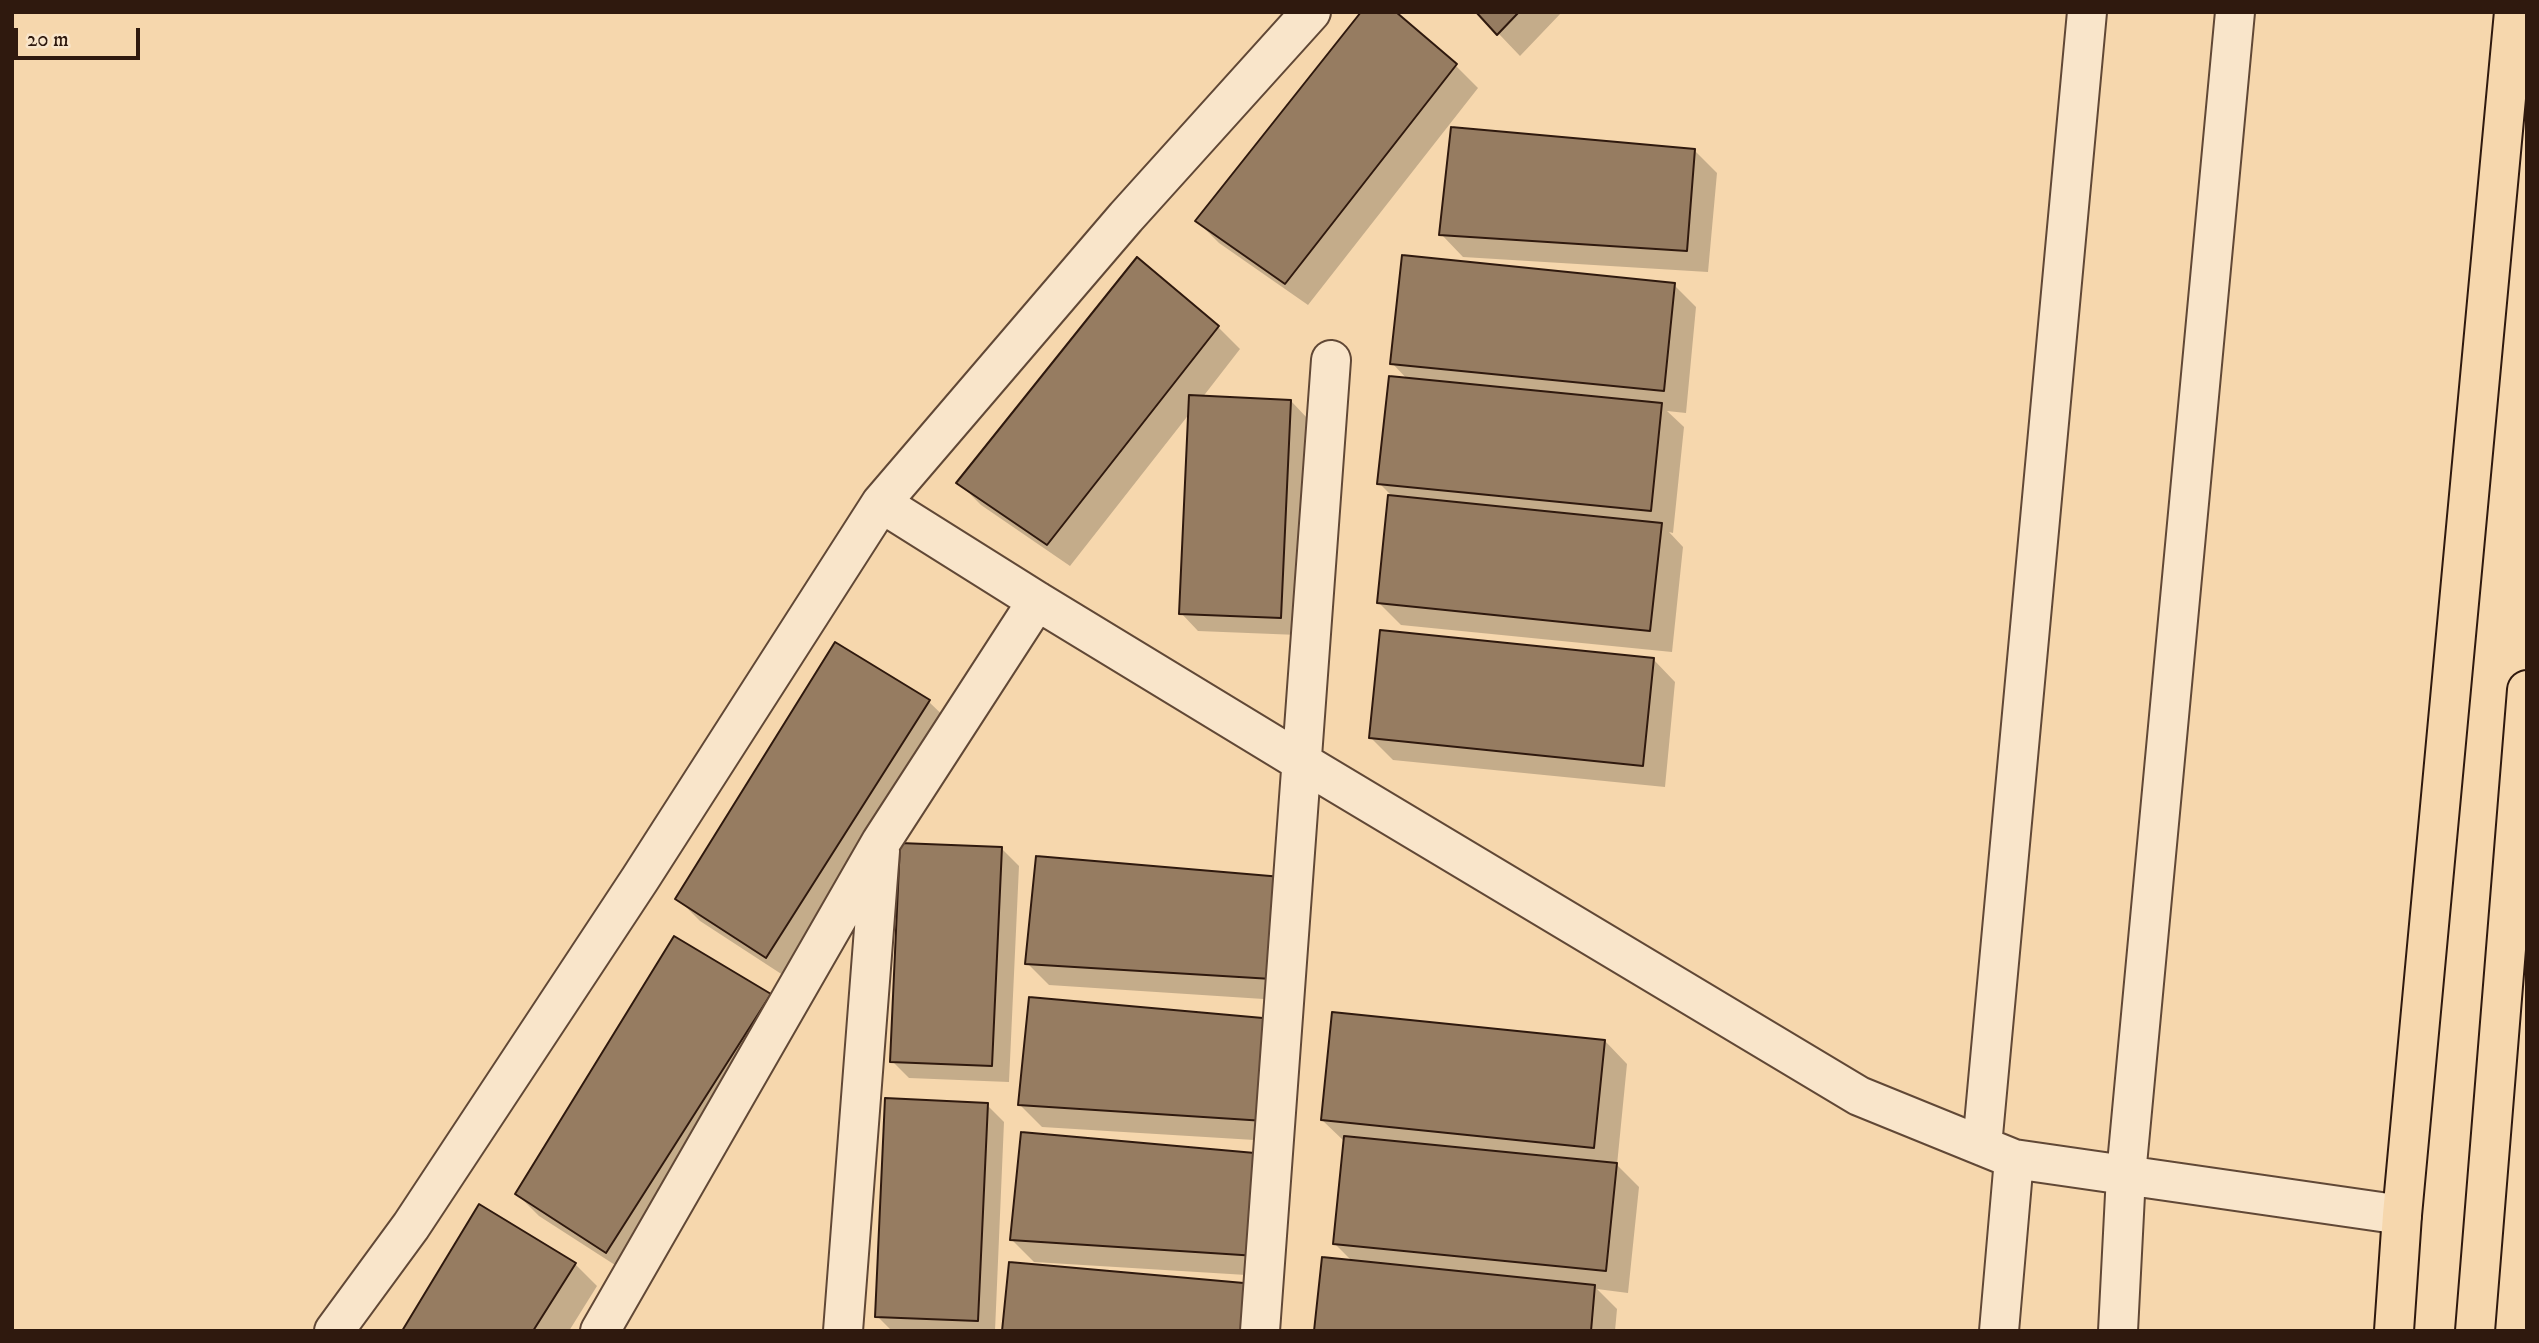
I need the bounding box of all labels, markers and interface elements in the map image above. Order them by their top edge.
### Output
scale bar [18,14,144,58]
text: 20 m [27,27,69,53]

